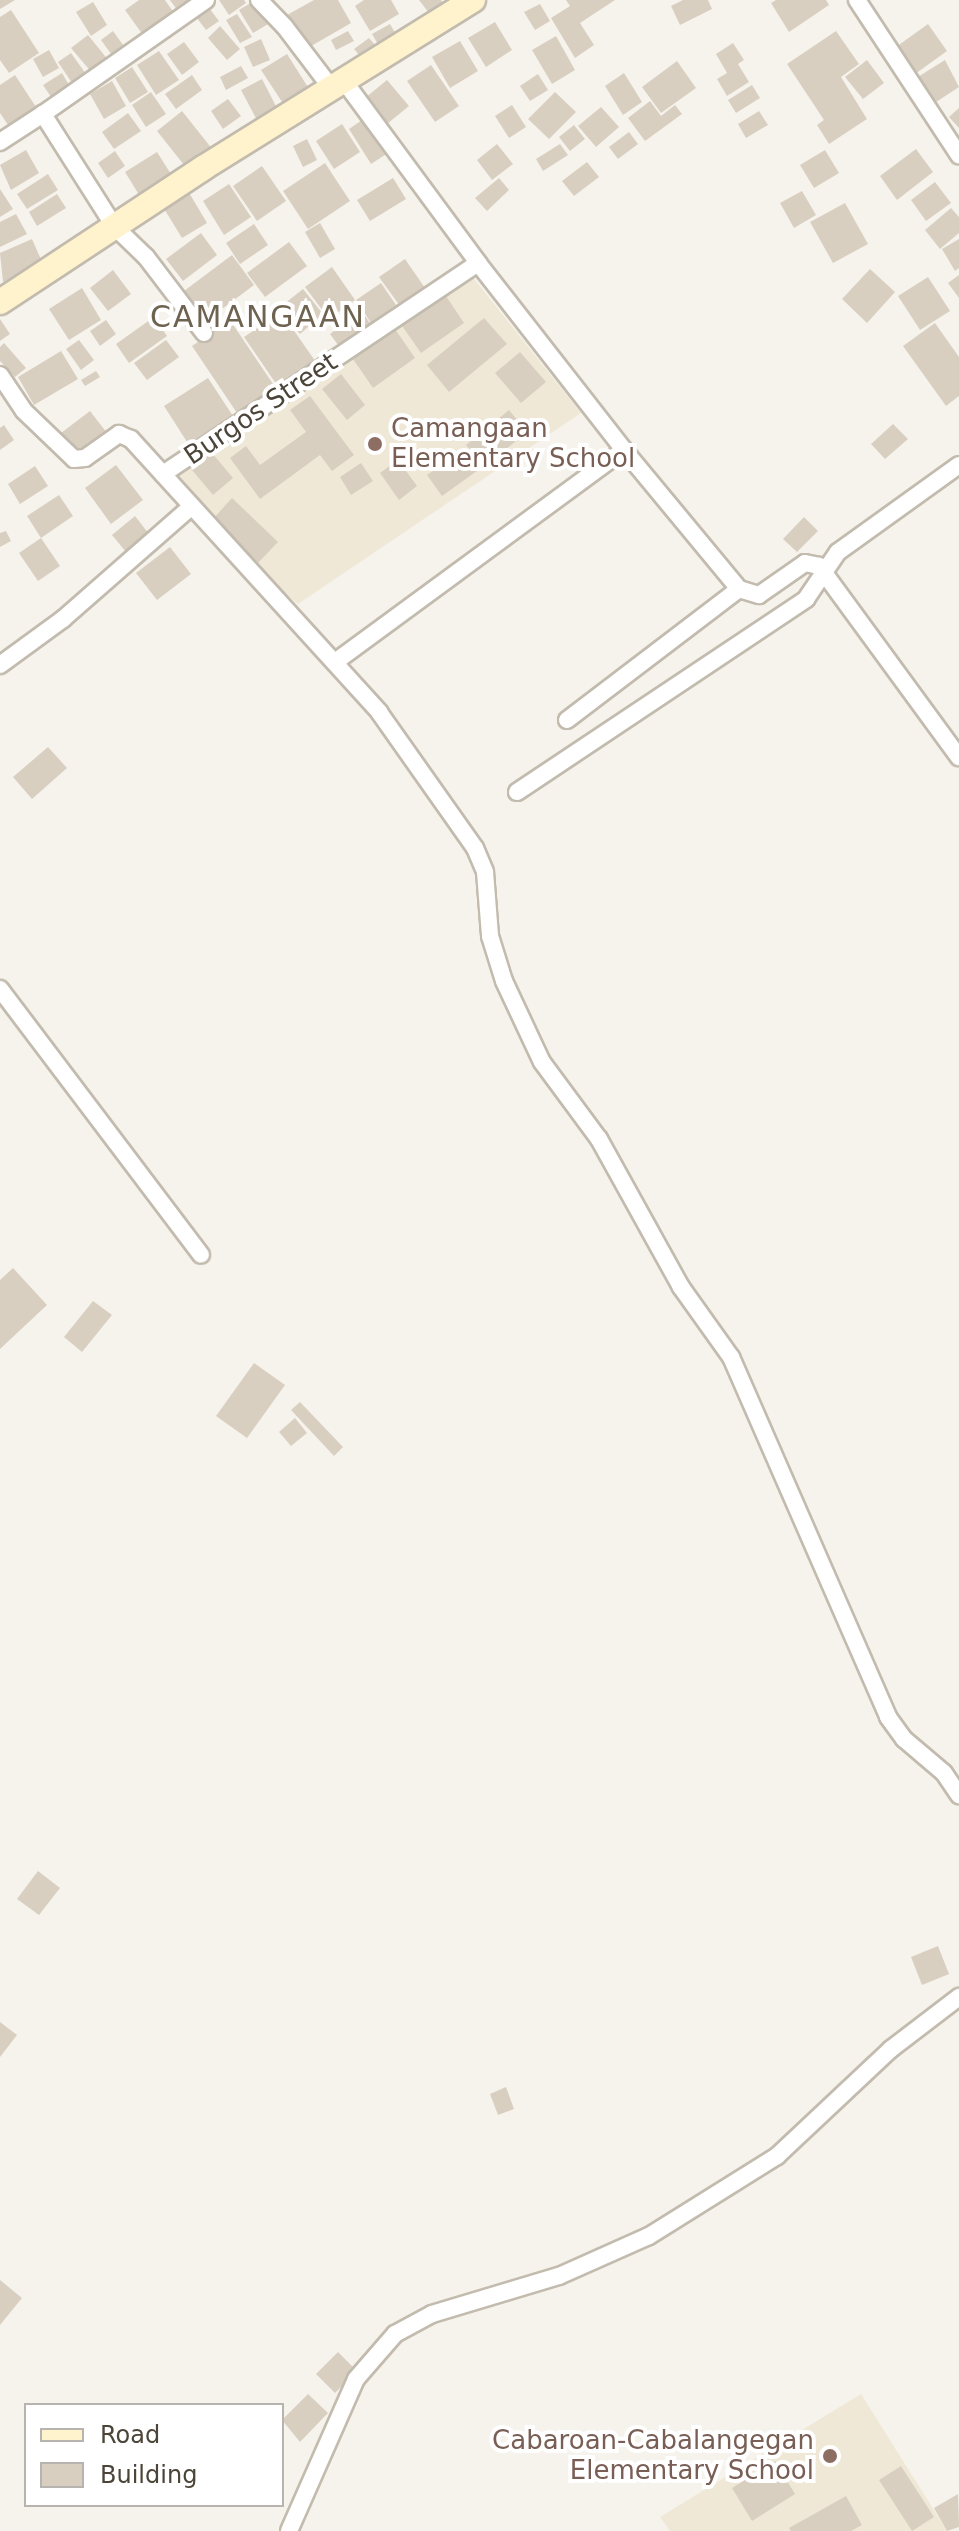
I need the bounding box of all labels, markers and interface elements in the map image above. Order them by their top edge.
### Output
district label: CAMANGAAN [150,299,366,335]
street label: Burgos Street [179,346,343,472]
place label: Camangaan Elementary School [391,413,635,474]
marker: Camangaan Elementary School [366,435,384,453]
legend [24,2403,284,2507]
text: Road [100,2421,160,2449]
place label: Cabaroan-Cabalangegan Elementary School [492,2425,814,2486]
marker: Cabaroan-Cabalangegan Elementary School [821,2447,839,2465]
text: Building [100,2461,197,2489]

